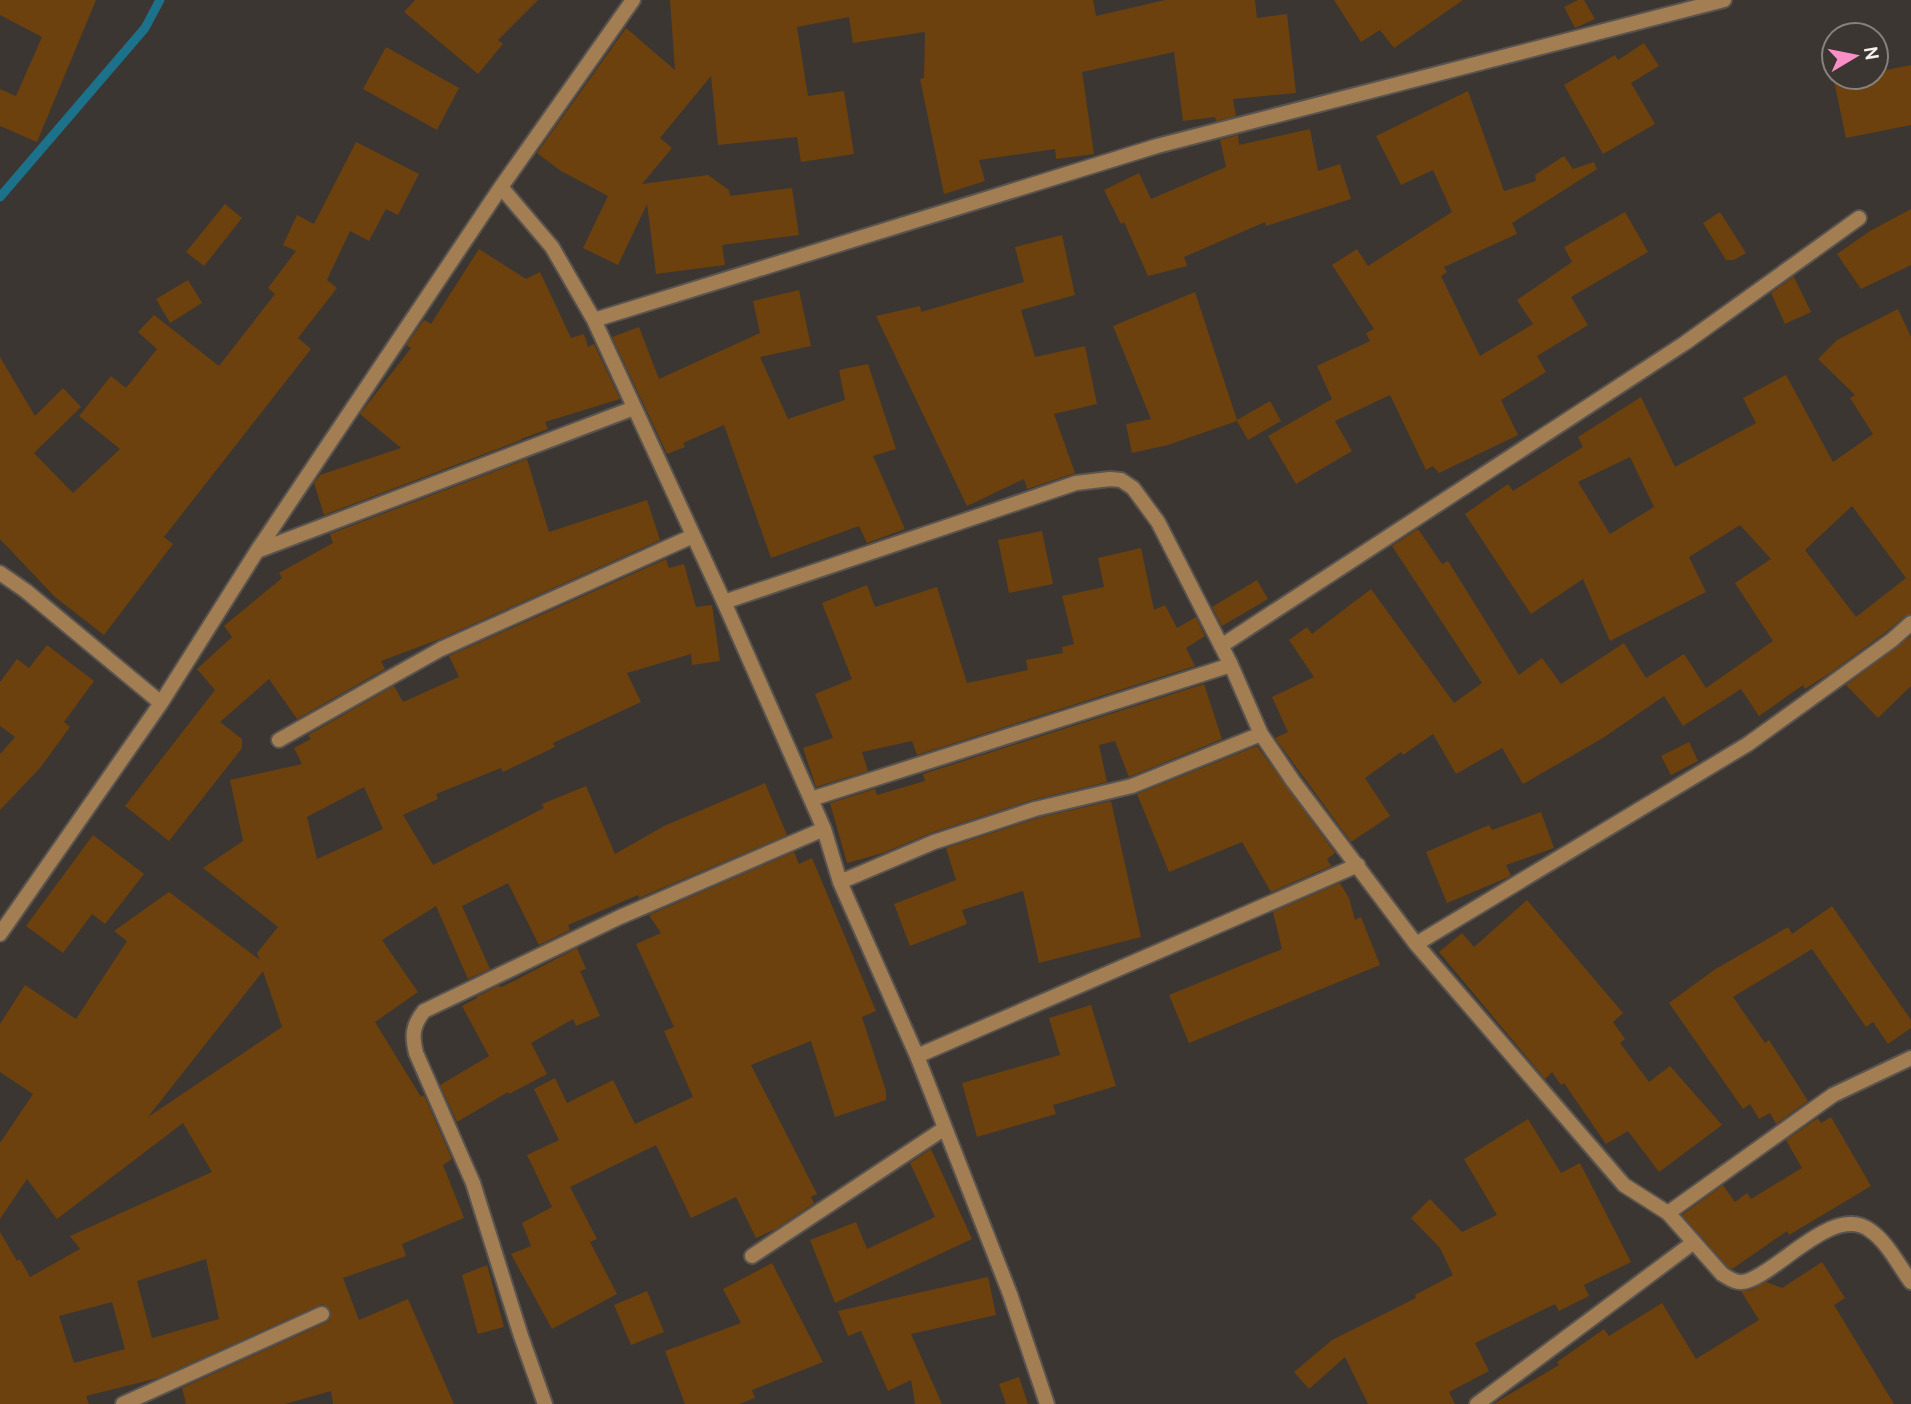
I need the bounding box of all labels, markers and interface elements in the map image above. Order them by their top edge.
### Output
north arrow [1820,21,1890,91]
text: N [1859,45,1884,62]

